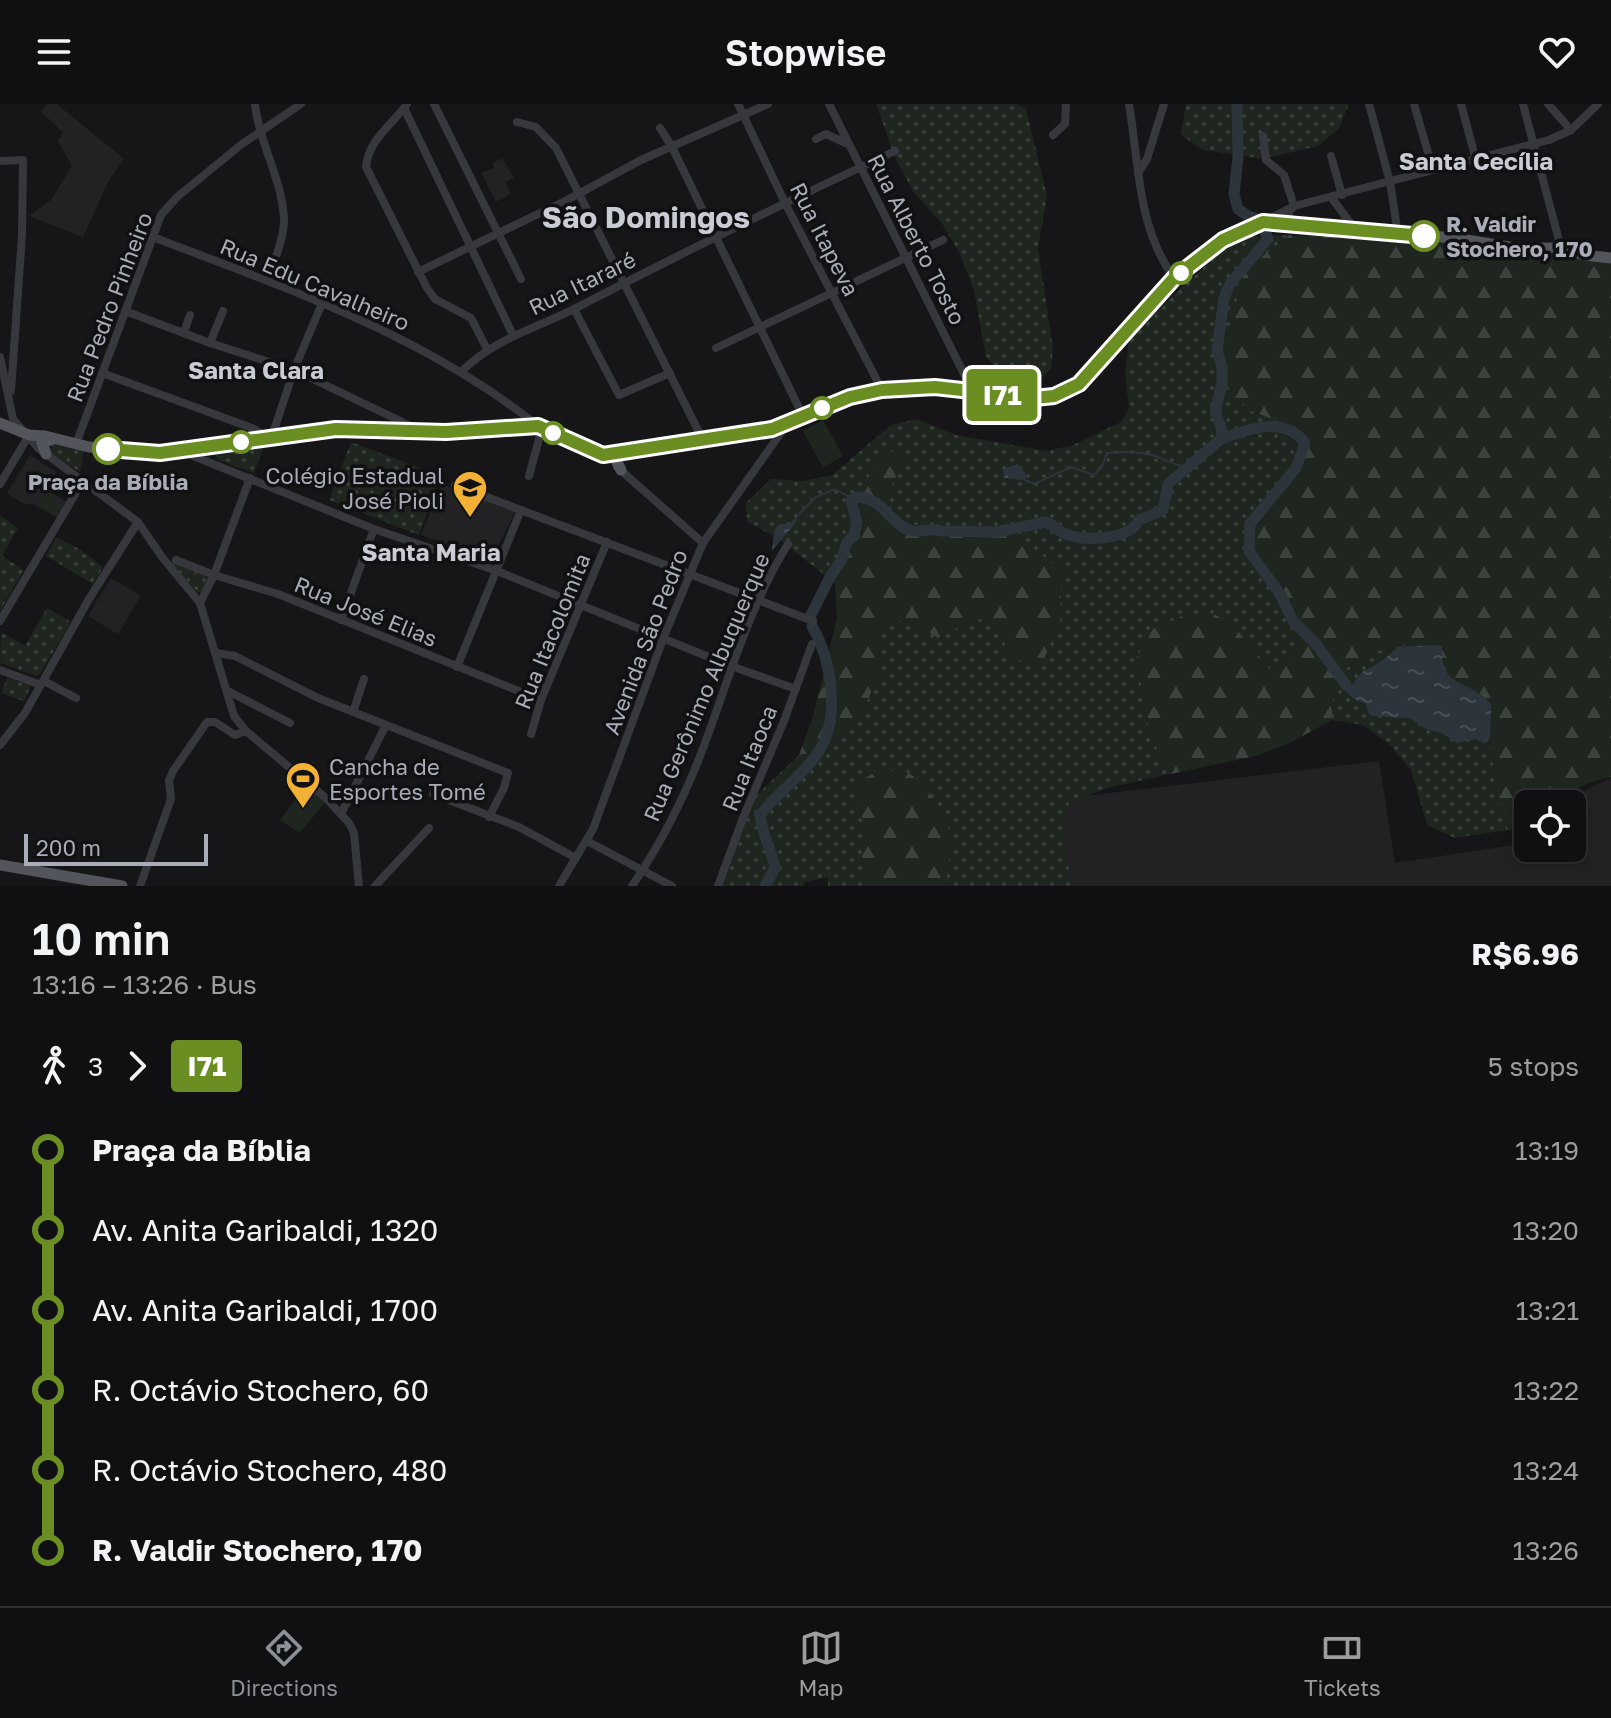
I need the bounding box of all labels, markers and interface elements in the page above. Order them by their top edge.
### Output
icon: menu [32,30,76,74]
icon: heart [1535,30,1579,74]
text: Stopwise [725,31,886,74]
district label: Santa Cecília [1399,146,1553,175]
street label: Rua Alberto Tosto [862,149,972,329]
street label: Rua Itapeva [785,178,865,300]
district label: São Domingos [542,199,750,235]
street label: Rua Pedro Pinheiro [60,208,158,406]
place label: R. Valdir Stochero, 170 [1446,210,1593,262]
marker: R. Valdir Stochero, 170 [1409,221,1439,251]
street label: Rua Edu Cavalheiro [216,232,414,336]
street label: Rua Itararé [524,245,640,321]
unlabelled marker [1170,262,1192,284]
district label: Santa Clara [188,355,324,384]
line badge: I71 [956,369,1048,421]
text: I71 [982,378,1022,411]
unlabelled marker [811,397,833,419]
unlabelled marker [542,422,564,444]
unlabelled marker [230,431,252,453]
marker: Praça da Bíblia [93,434,123,464]
place label: Colégio Estadual José Pioli [266,462,444,514]
place label: Praça da Bíblia [28,468,188,495]
school or university icon: Colégio Estadual José Pioli [451,469,489,519]
district label: Santa Maria [361,537,501,566]
street label: Avenida São Pedro [597,546,693,738]
street label: Rua Itacolomita [508,549,596,713]
street label: Rua Gerônimo Albuquerque [637,549,775,825]
street label: Rua José Elias [291,570,441,652]
street label: Rua Itaoca [716,701,782,815]
place label: Cancha de Esportes Tomé [329,753,486,805]
sports icon: Cancha de Esportes Tomé [284,760,322,810]
map controls [1514,790,1586,862]
button: locate [1514,790,1586,862]
scale bar [24,830,208,866]
text: 200 m [36,834,101,861]
text: 10 min [32,912,170,965]
text: R$6.96 [1471,936,1579,972]
text: 13:16 – 13:26 · Bus [32,969,257,1000]
icon: walk [32,1044,76,1088]
icon: forward [115,1044,159,1088]
text: I71 [187,1049,226,1082]
text: 3 [88,1051,103,1082]
text: 5 stops [1488,1051,1579,1082]
text: Praça da Bíblia [92,1132,311,1168]
text: 13:19 [1515,1135,1579,1166]
text: Av. Anita Garibaldi, 1320 [92,1212,438,1248]
text: 13:20 [1512,1215,1579,1246]
text: Av. Anita Garibaldi, 1700 [92,1292,438,1328]
text: 13:21 [1516,1295,1579,1326]
text: R. Octávio Stochero, 60 [92,1372,429,1408]
text: 13:22 [1513,1375,1579,1406]
text: R. Octávio Stochero, 480 [92,1452,447,1488]
text: 13:24 [1512,1455,1579,1486]
text: R. Valdir Stochero, 170 [92,1532,423,1568]
text: 13:26 [1513,1535,1579,1566]
tab: Directions [230,1626,338,1701]
tab: Map [798,1626,843,1701]
tab: Tickets [1304,1626,1381,1701]

